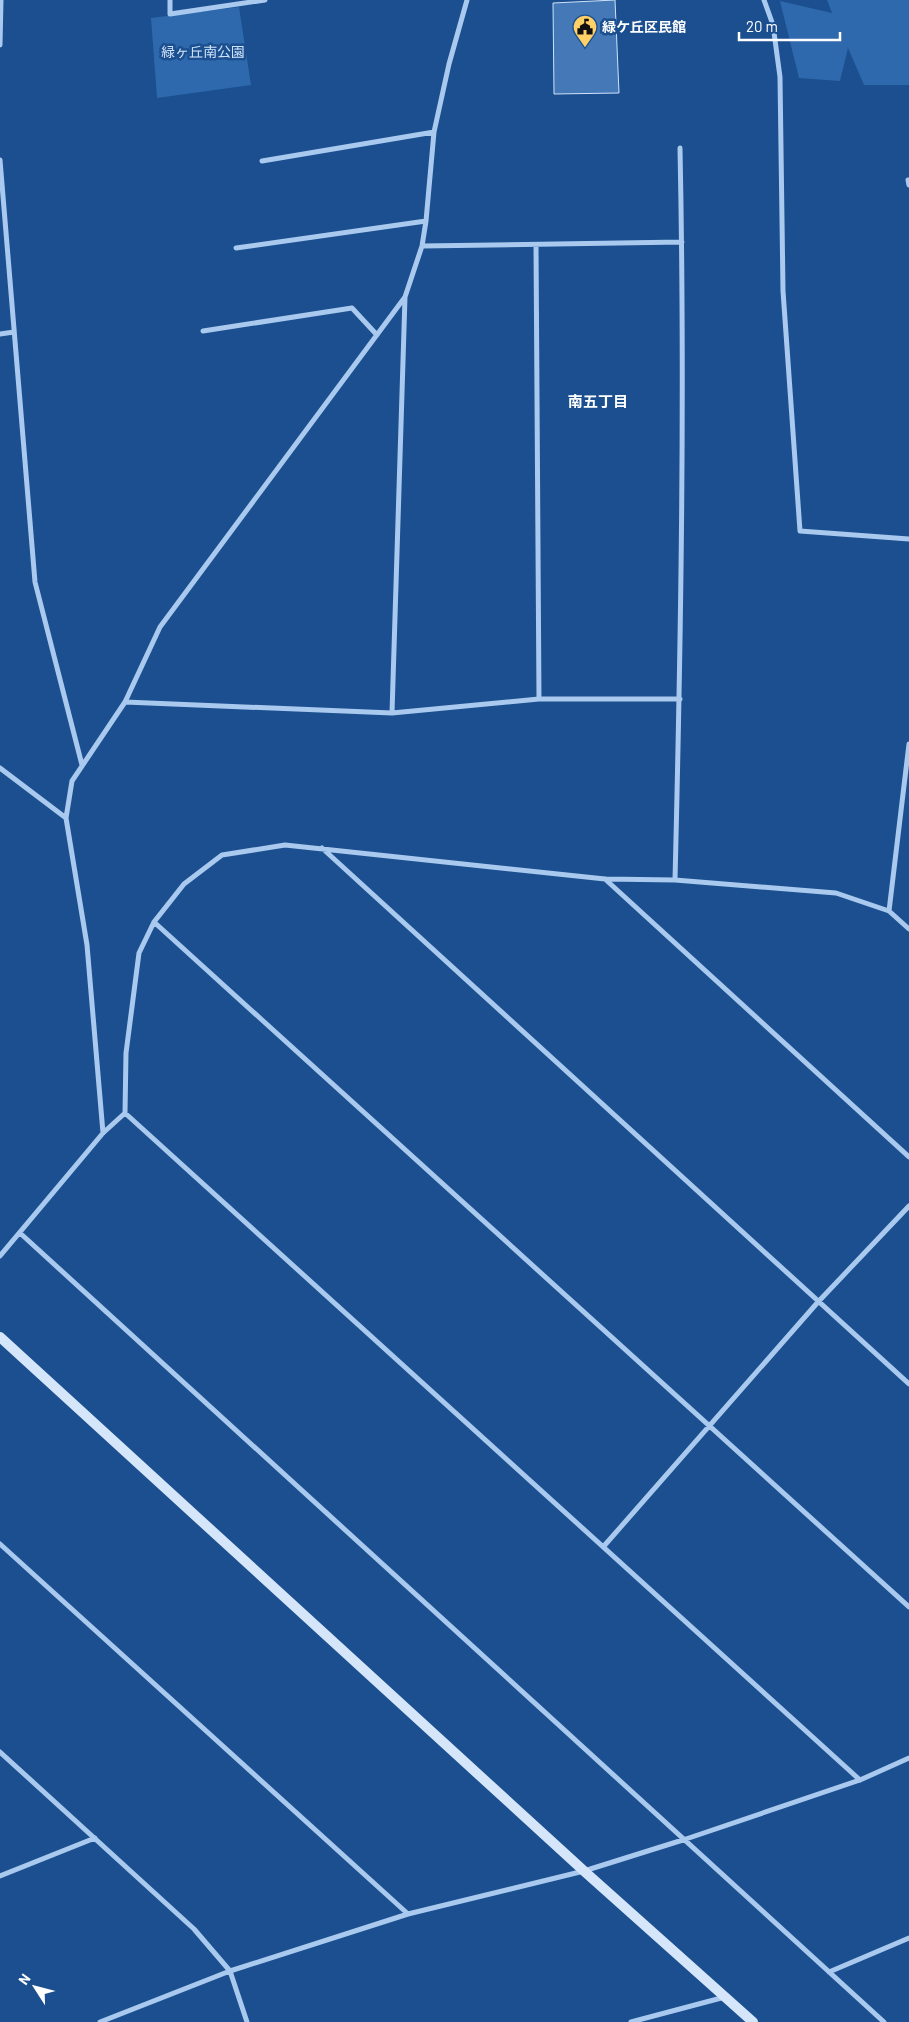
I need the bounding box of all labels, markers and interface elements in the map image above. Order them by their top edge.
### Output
scale bar [739,10,840,42]
public building icon: 緑ケ丘区民館 [572,14,598,48]
text: 20 m [746,17,778,35]
place label: 緑ケ丘区民館 [602,18,686,35]
park label: 緑ヶ丘南公園 [161,43,245,60]
district label: 南五丁目 [568,392,628,410]
north arrow [10,1962,60,2012]
text: N [14,1970,34,1988]

